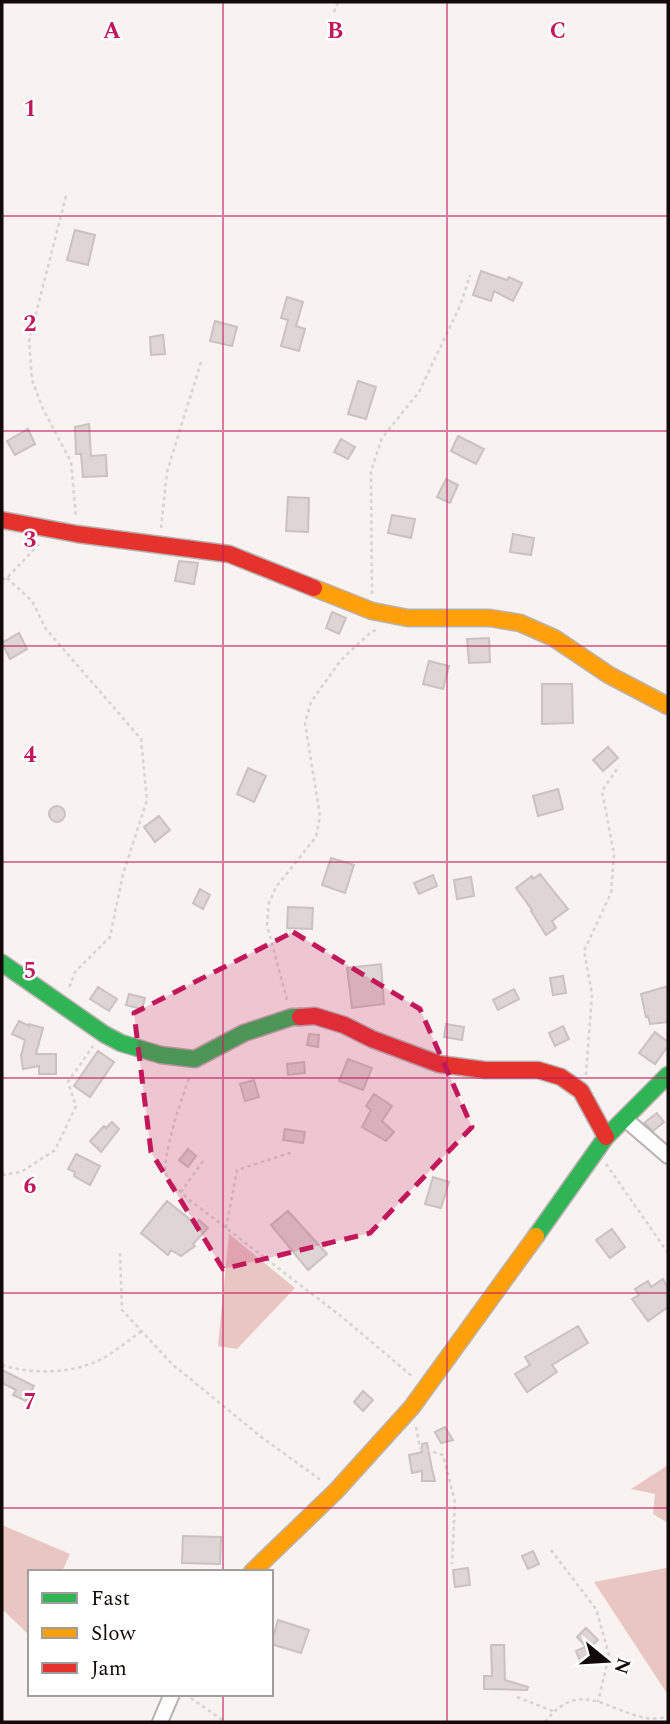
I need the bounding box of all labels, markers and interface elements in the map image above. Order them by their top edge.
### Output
text: A [103,14,121,49]
text: B [327,14,343,49]
text: C [550,14,566,49]
text: 1 [24,92,36,127]
text: 2 [24,307,37,342]
text: 3 [24,523,37,558]
text: 4 [24,738,37,773]
text: 5 [24,954,36,989]
text: 6 [24,1169,37,1204]
text: 7 [24,1385,36,1420]
legend [28,1570,273,1696]
text: Fast [91,1583,130,1615]
text: Slow [91,1618,137,1650]
north arrow [572,1626,642,1696]
text: Jam [91,1653,127,1685]
text: N [606,1654,638,1678]

